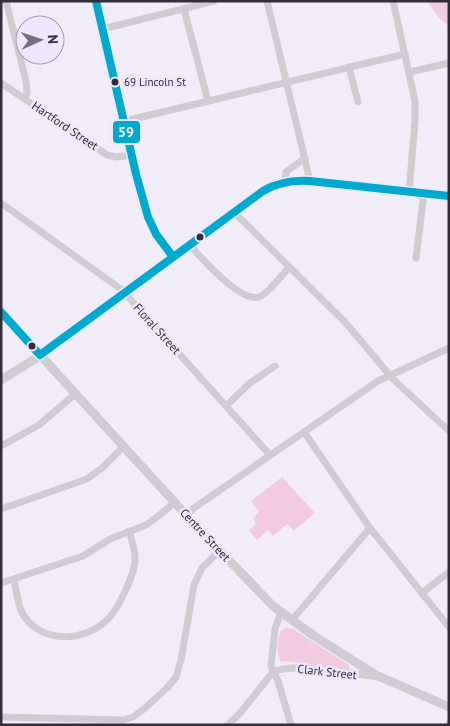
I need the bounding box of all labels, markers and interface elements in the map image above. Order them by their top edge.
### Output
north arrow [15,15,65,65]
text: N [44,34,62,44]
place label: 69 Lincoln St [124,75,186,89]
marker: 69 Lincoln St [110,77,120,87]
street label: Hartford Street [29,98,101,153]
line badge: 59 [112,120,141,144]
text: 59 [118,123,134,141]
unlabelled marker [195,232,205,242]
street label: Floral Street [131,300,184,357]
unlabelled marker [27,341,37,351]
street label: Centre Street [177,505,234,564]
street label: Clark Street [297,661,357,682]

